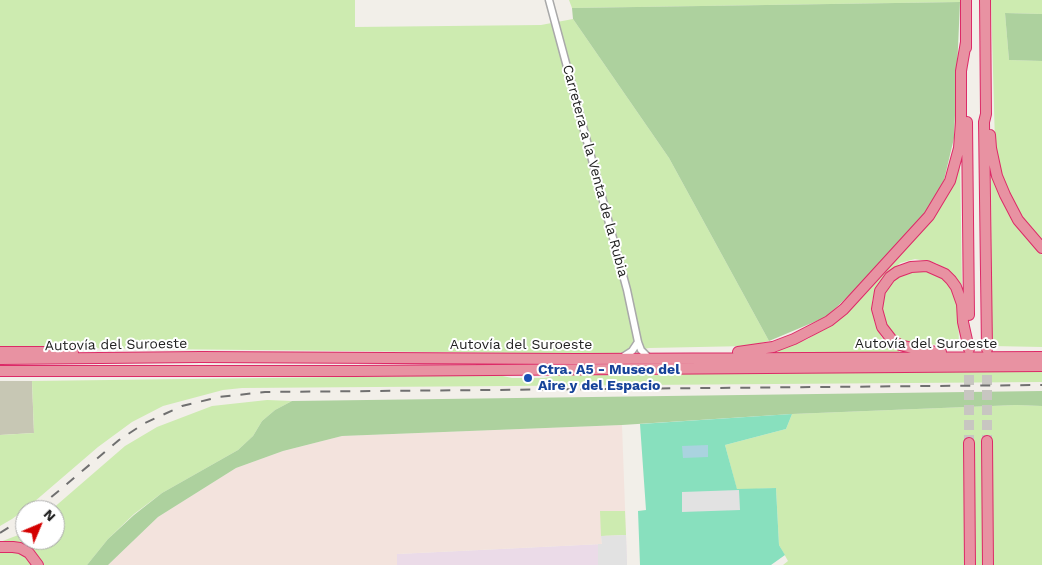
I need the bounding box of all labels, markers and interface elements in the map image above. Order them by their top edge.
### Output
street label: Carretera a la Venta de la Rubia [559,63,631,279]
street label: Autovía del Suroeste [45,335,187,355]
street label: Autovía del Suroeste [855,336,997,352]
street label: Autovía del Suroeste [450,337,592,353]
place label: Ctra. A5 - Museo del Aire y del Espacio [538,362,680,394]
marker: Ctra. A5 - Museo del Aire y del Espacio [522,372,534,384]
north arrow [15,500,65,550]
text: N [41,506,59,524]

